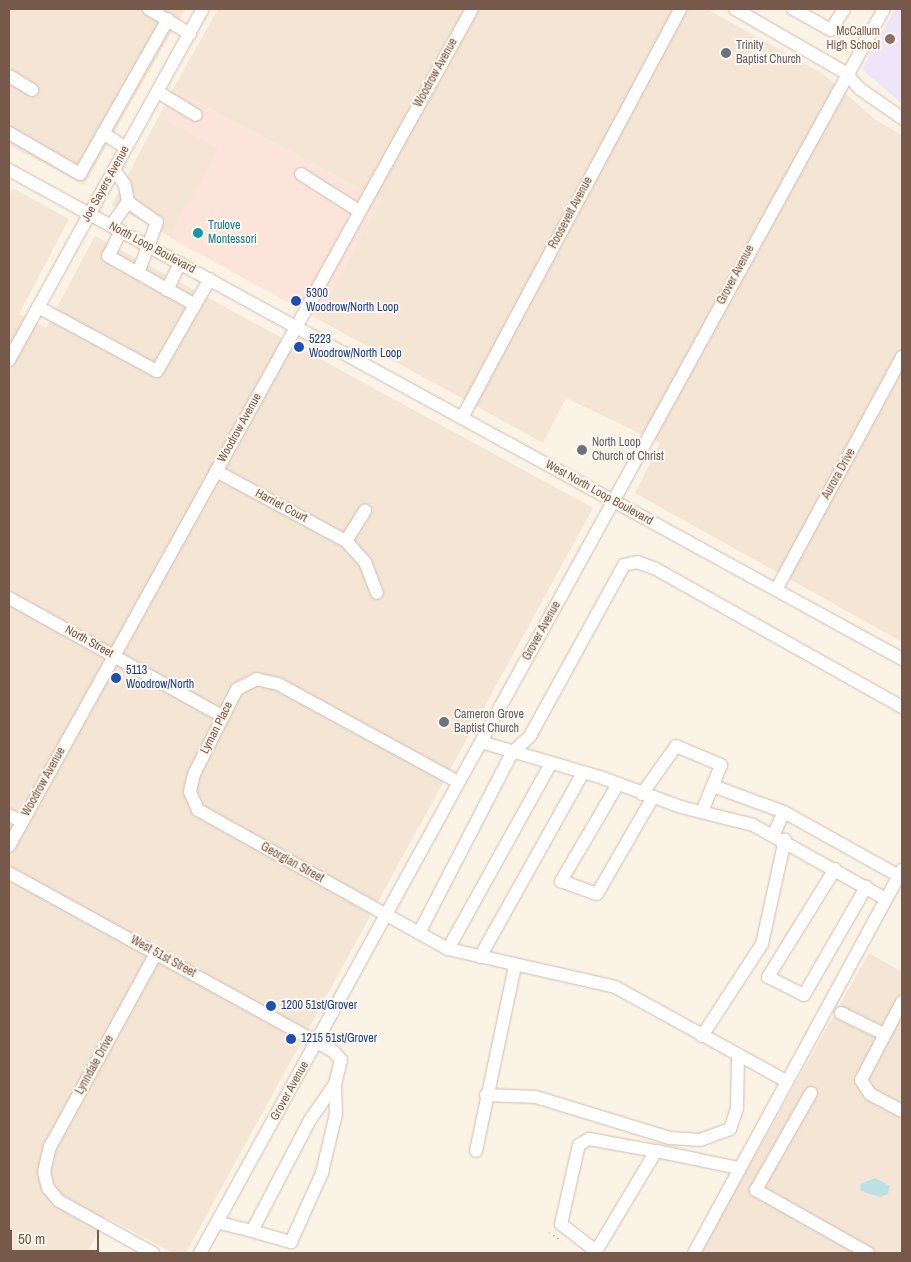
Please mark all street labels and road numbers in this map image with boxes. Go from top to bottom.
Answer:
street label: Woodrow Avenue [411,36,461,110]
street label: Joe Sayers Avenue [79,143,133,225]
street label: Roosevelt Avenue [546,174,596,252]
street label: North Loop Boulevard [106,219,198,277]
street label: Grover Avenue [714,242,758,308]
street label: Woodrow Avenue [215,391,265,465]
street label: Aurora Drive [819,446,859,502]
street label: West North Loop Boulevard [543,457,655,529]
street label: Harriet Court [253,486,309,526]
street label: Grover Avenue [520,599,564,663]
street label: North Street [62,623,116,661]
street label: Lyman Place [198,700,236,756]
street label: Woodrow Avenue [19,745,69,819]
street label: Georgian Street [258,840,326,886]
street label: West 51st Street [128,933,198,981]
street label: Lynndale Drive [73,1033,117,1097]
street label: Grover Avenue [268,1059,312,1123]

